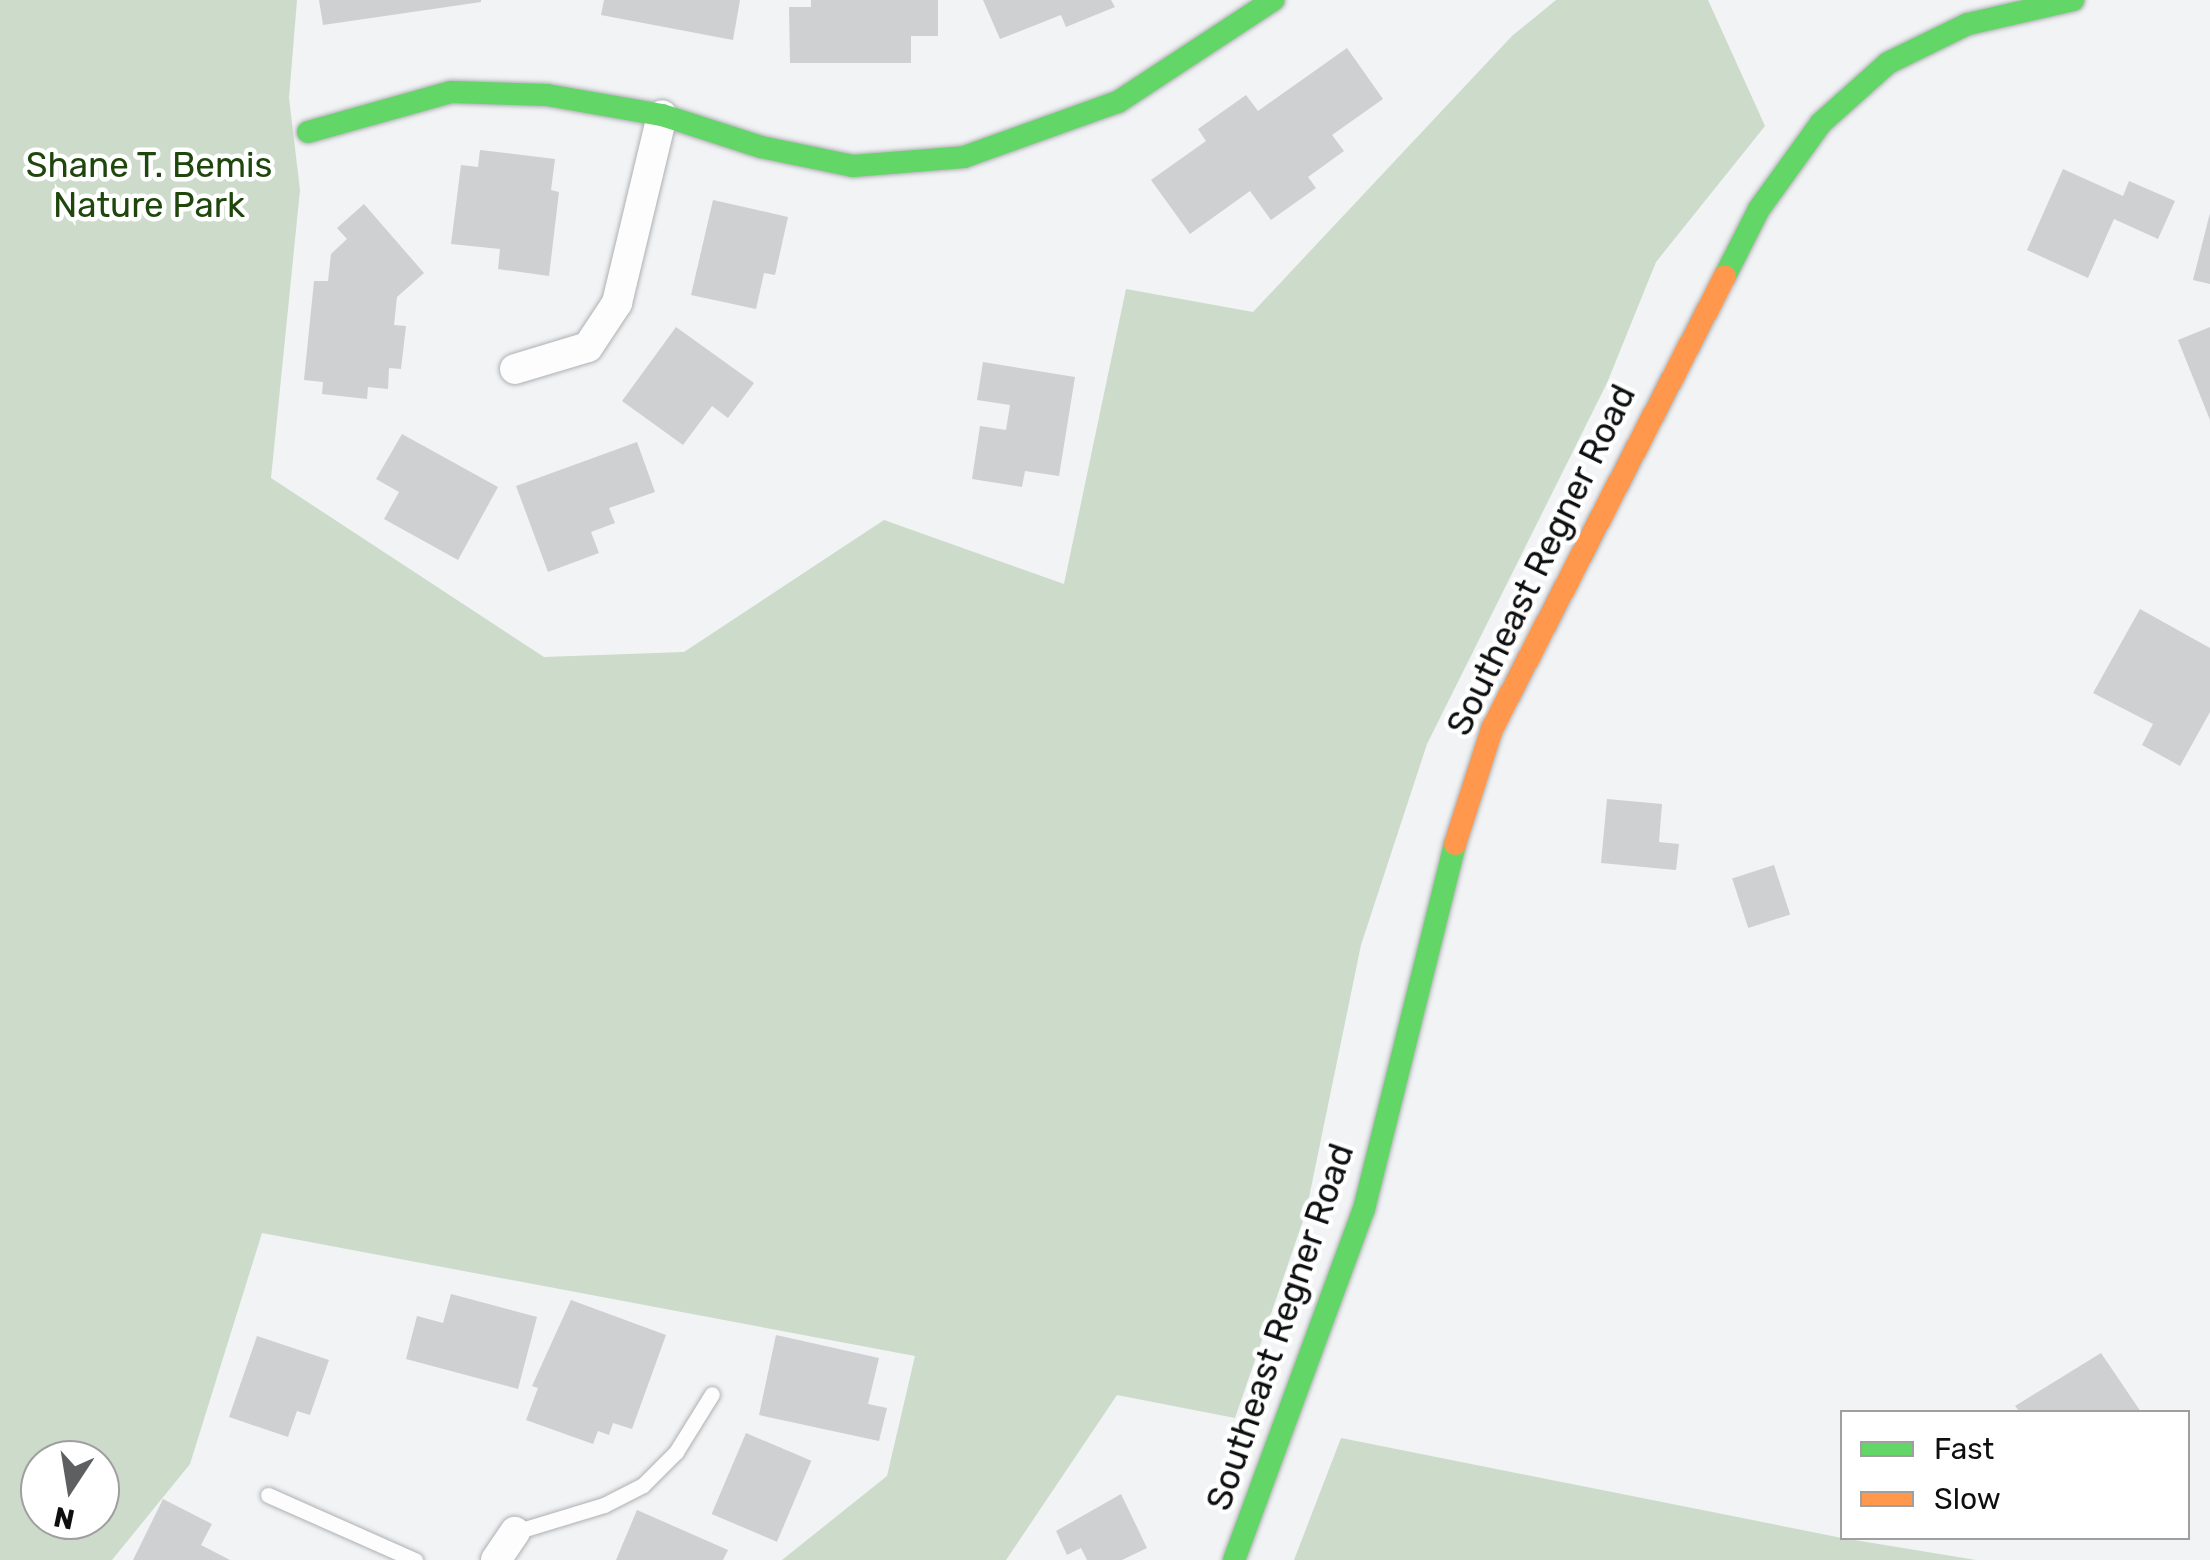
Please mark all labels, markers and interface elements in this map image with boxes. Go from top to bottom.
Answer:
park label: Shane T. Bemis Nature Park [25,144,273,226]
street label: Southeast Regner Road [1438,377,1644,743]
street label: Southeast Regner Road [1197,1138,1363,1516]
legend [1840,1410,2190,1540]
text: Fast [1934,1431,1994,1467]
north arrow [20,1440,120,1540]
text: Slow [1934,1481,2001,1517]
text: N [51,1500,77,1536]

